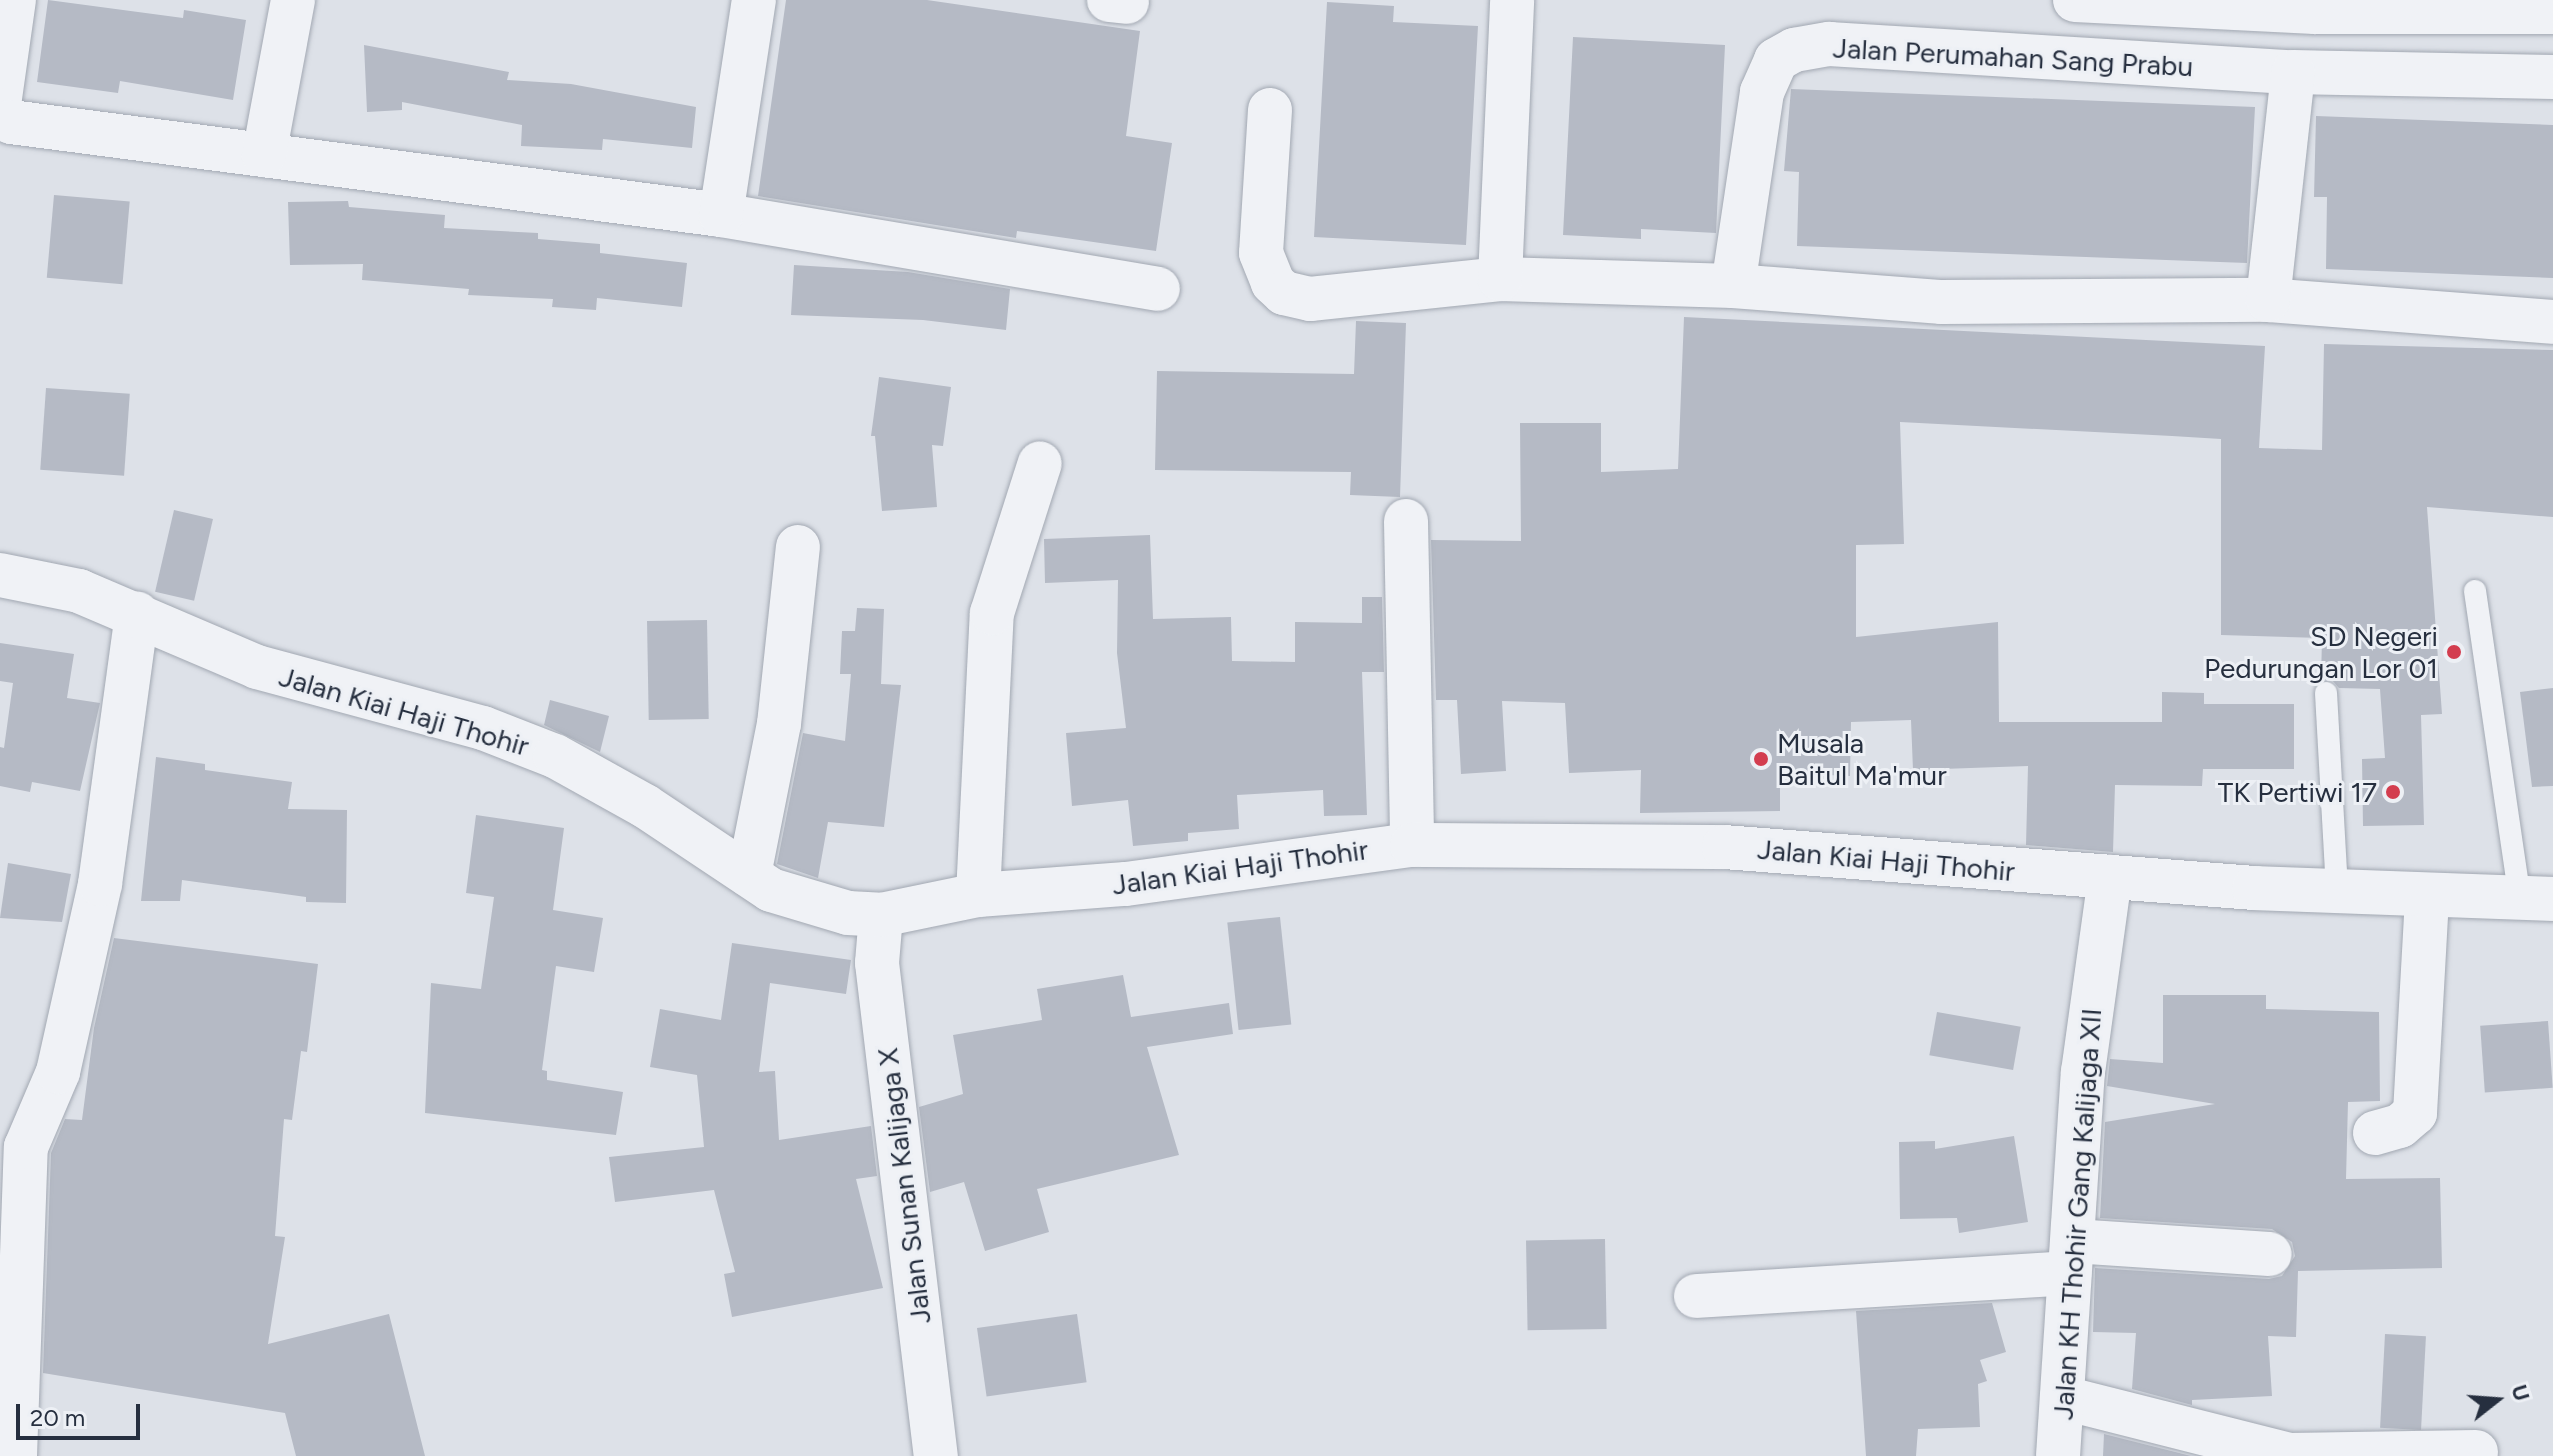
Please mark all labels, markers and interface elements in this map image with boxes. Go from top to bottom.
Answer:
street label: Jalan Perumahan Sang Prabu [1832,31,2194,83]
place label: SD Negeri Pedurungan Lor 01 [2204,619,2438,685]
marker: SD Negeri Pedurungan Lor 01 [2445,643,2463,661]
street label: Jalan Kiai Haji Thohir [275,659,533,763]
place label: Musala Baitul Ma'mur [1777,726,1947,792]
marker: Musala Baitul Ma'mur [1752,750,1770,768]
place label: TK Pertiwi 17 [2218,775,2377,809]
marker: TK Pertiwi 17 [2384,783,2402,801]
street label: Jalan Kiai Haji Thohir [1110,832,1370,902]
street label: Jalan Kiai Haji Thohir [1756,832,2016,888]
street label: Jalan KH Thohir Gang Kalijaga XII [2046,1007,2108,1421]
street label: Jalan Sunan Kalijaga X [870,1046,938,1326]
north arrow [2457,1360,2537,1440]
text: U [2505,1381,2536,1404]
scale bar [20,1388,144,1438]
text: 20 m [30,1403,85,1432]

